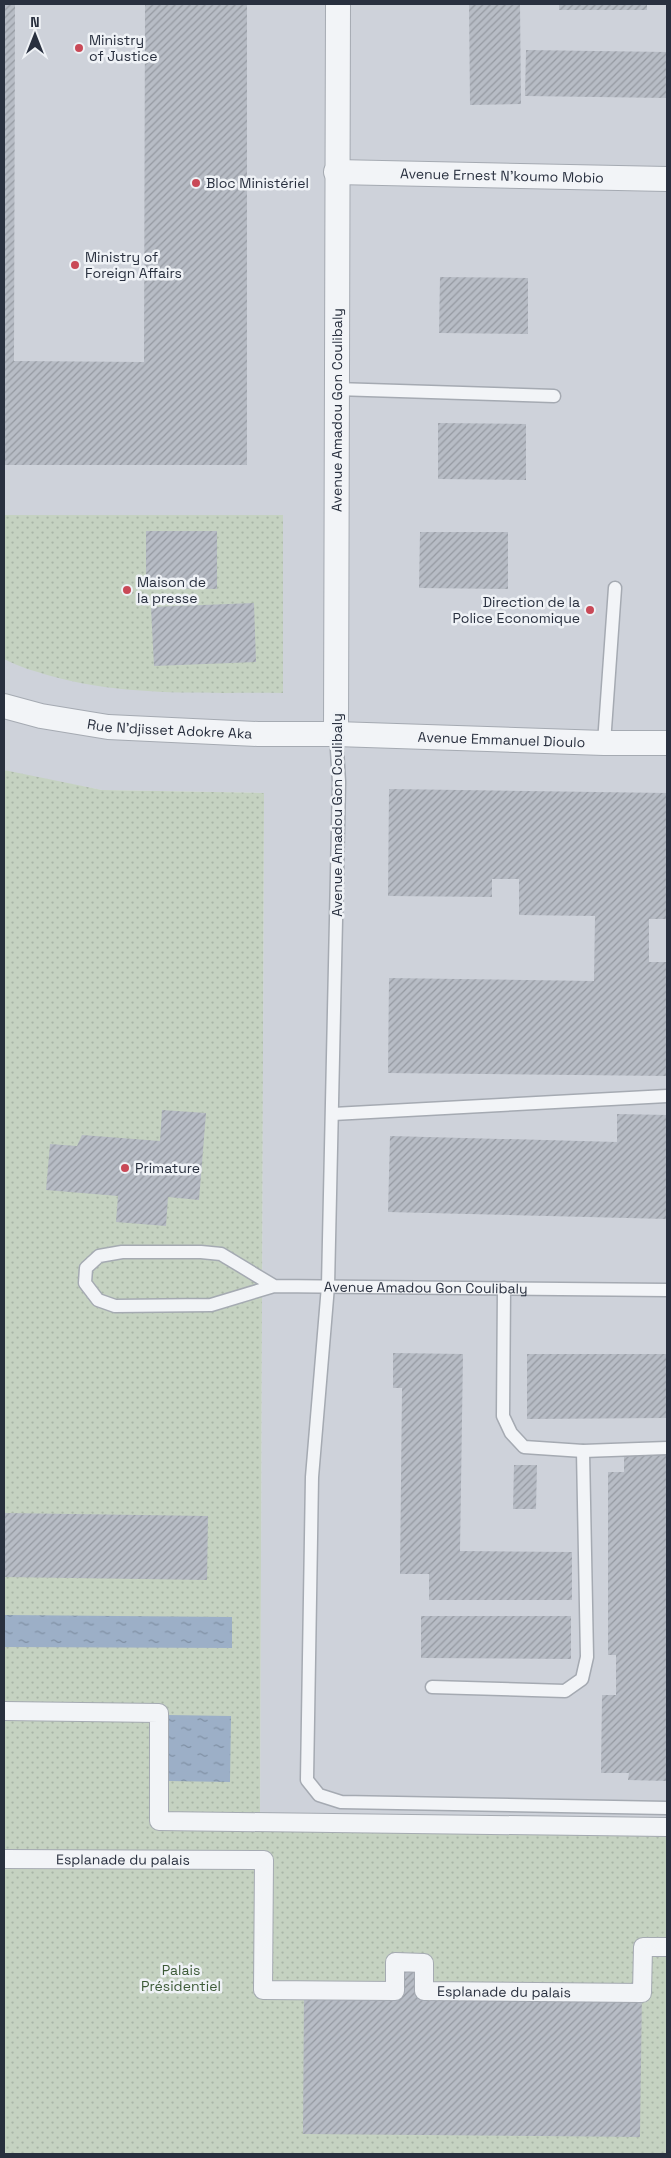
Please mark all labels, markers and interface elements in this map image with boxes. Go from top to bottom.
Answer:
north arrow [10,10,60,60]
text: N [30,13,40,31]
place label: Ministry of Justice [89,31,157,65]
marker: Ministry of Justice [73,42,85,54]
street label: Avenue Ernest N'koumo Mobio [400,164,604,187]
place label: Bloc Ministériel [206,174,309,192]
marker: Bloc Ministériel [190,177,202,189]
place label: Ministry of Foreign Affairs [85,248,182,282]
marker: Ministry of Foreign Affairs [69,259,81,271]
street label: Avenue Amadou Gon Coulibaly [328,308,346,512]
place label: Maison de la presse [137,573,206,607]
marker: Maison de la presse [121,584,133,596]
place label: Direction de la Police Economique [453,593,580,627]
marker: Direction de la Police Economique [584,604,596,616]
street label: Avenue Amadou Gon Coulibaly [328,713,346,917]
street label: Rue N'djisset Adokre Aka [86,715,253,743]
street label: Avenue Emmanuel Dioulo [417,728,586,751]
place label: Primature [135,1159,200,1177]
marker: Primature [119,1162,131,1174]
street label: Avenue Amadou Gon Coulibaly [324,1278,528,1298]
street label: Esplanade du palais [56,1850,190,1869]
park label: Palais Présidentiel [141,1961,221,1995]
street label: Esplanade du palais [437,1982,571,2001]

